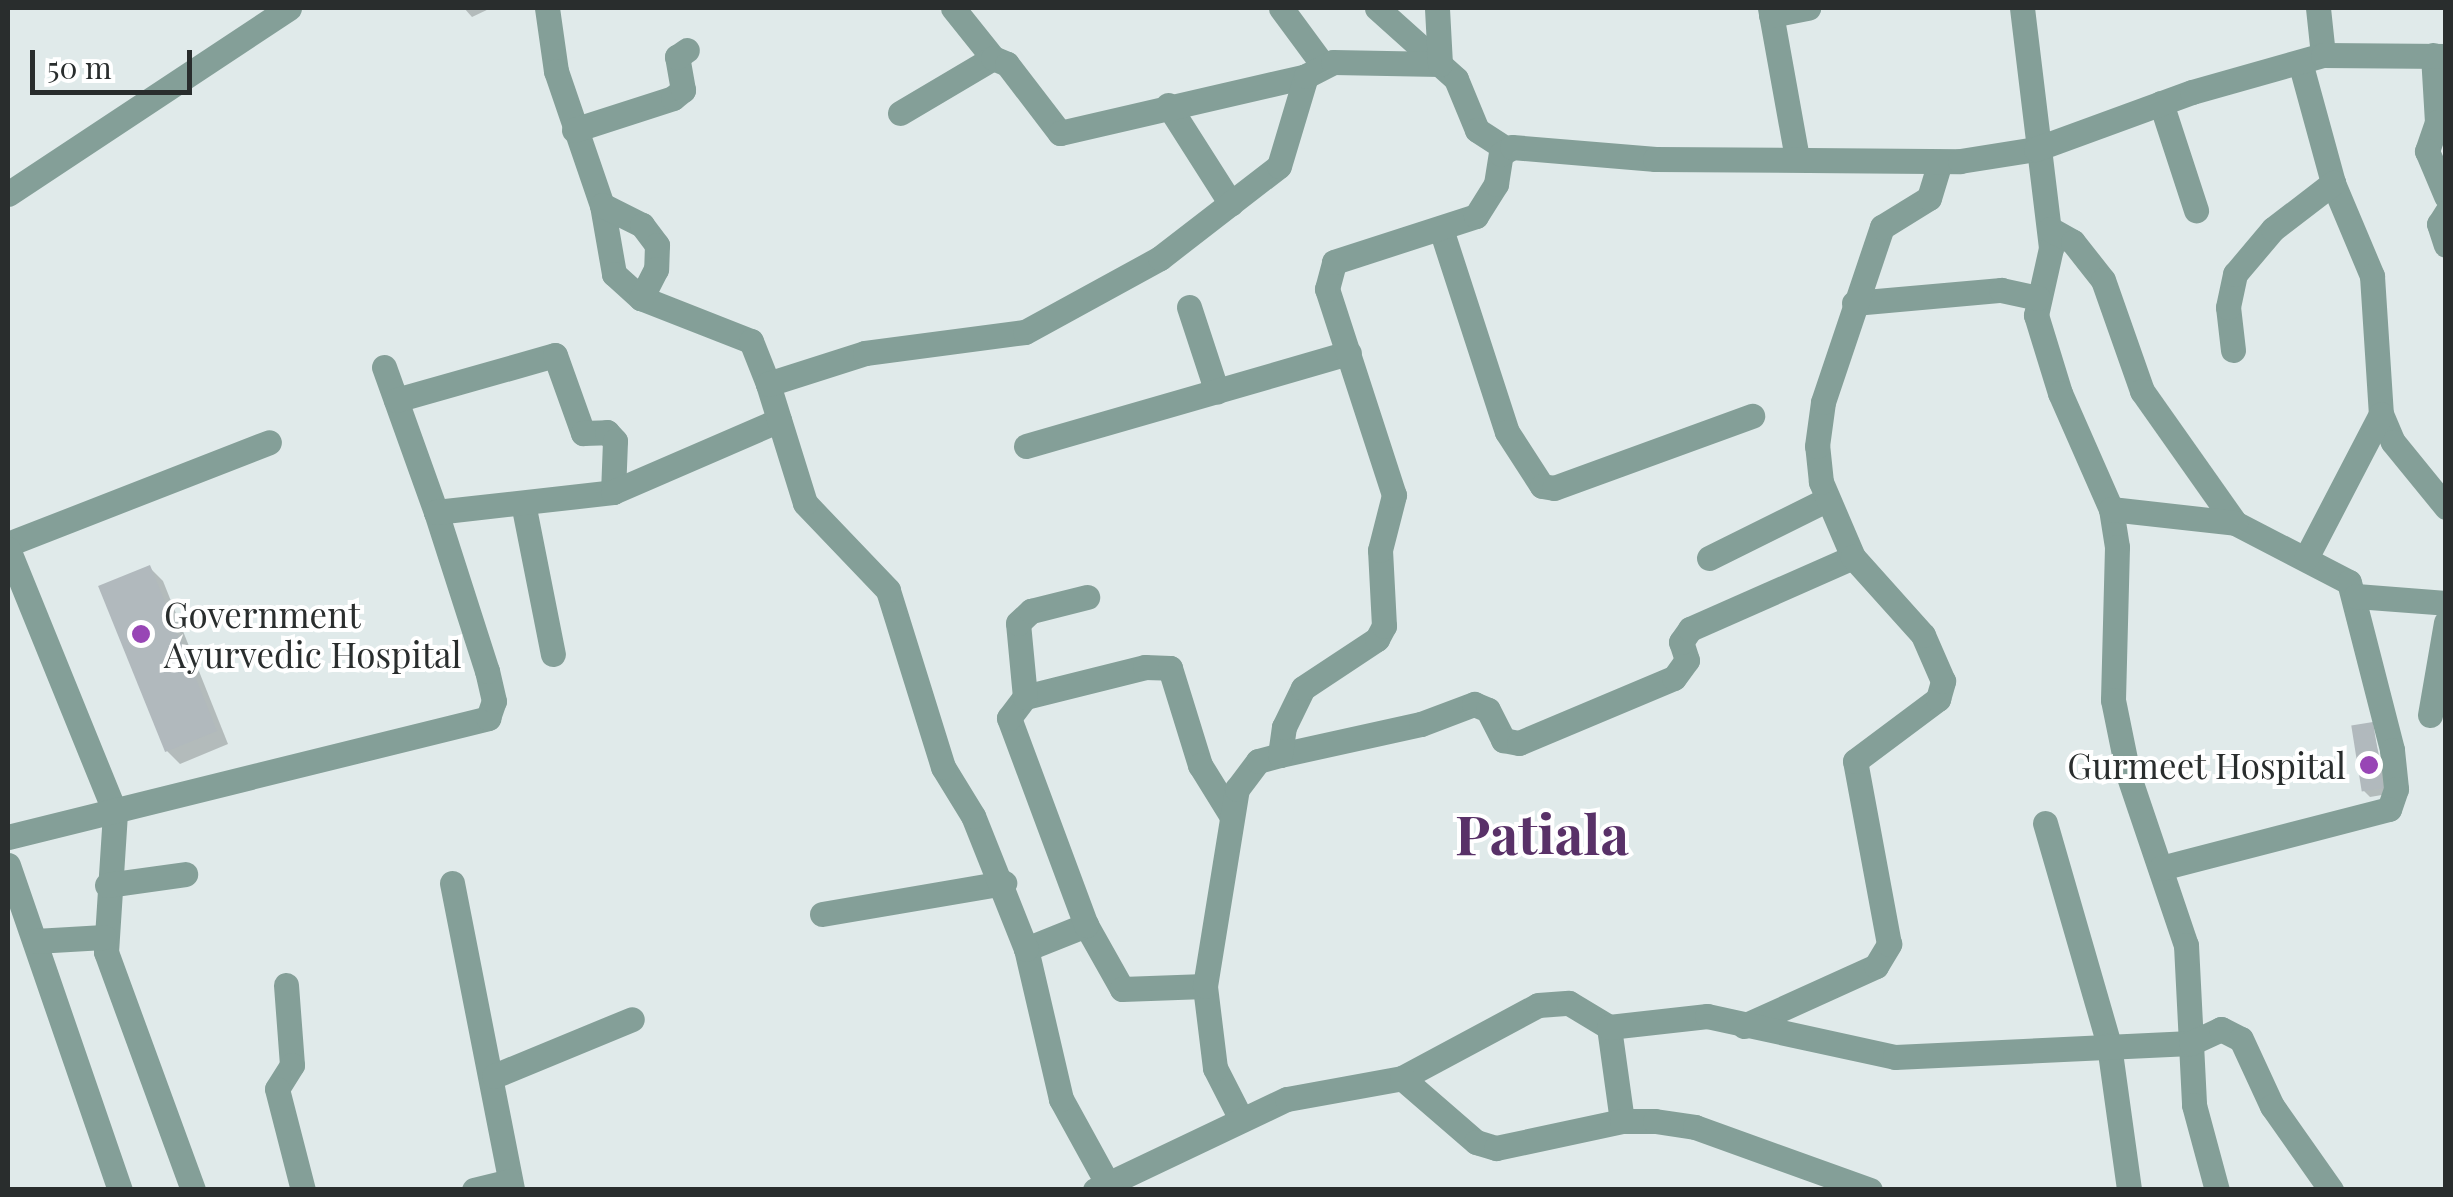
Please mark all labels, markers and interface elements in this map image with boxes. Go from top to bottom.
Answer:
scale bar [35,30,198,92]
text: 50 m [47,47,112,87]
place label: Government Ayurvedic Hospital [164,593,462,675]
marker: Government Ayurvedic Hospital [128,621,154,647]
place label: Gurmeet Hospital [2067,744,2346,786]
marker: Gurmeet Hospital [2356,752,2382,778]
district label: Patiala [1455,800,1629,866]

